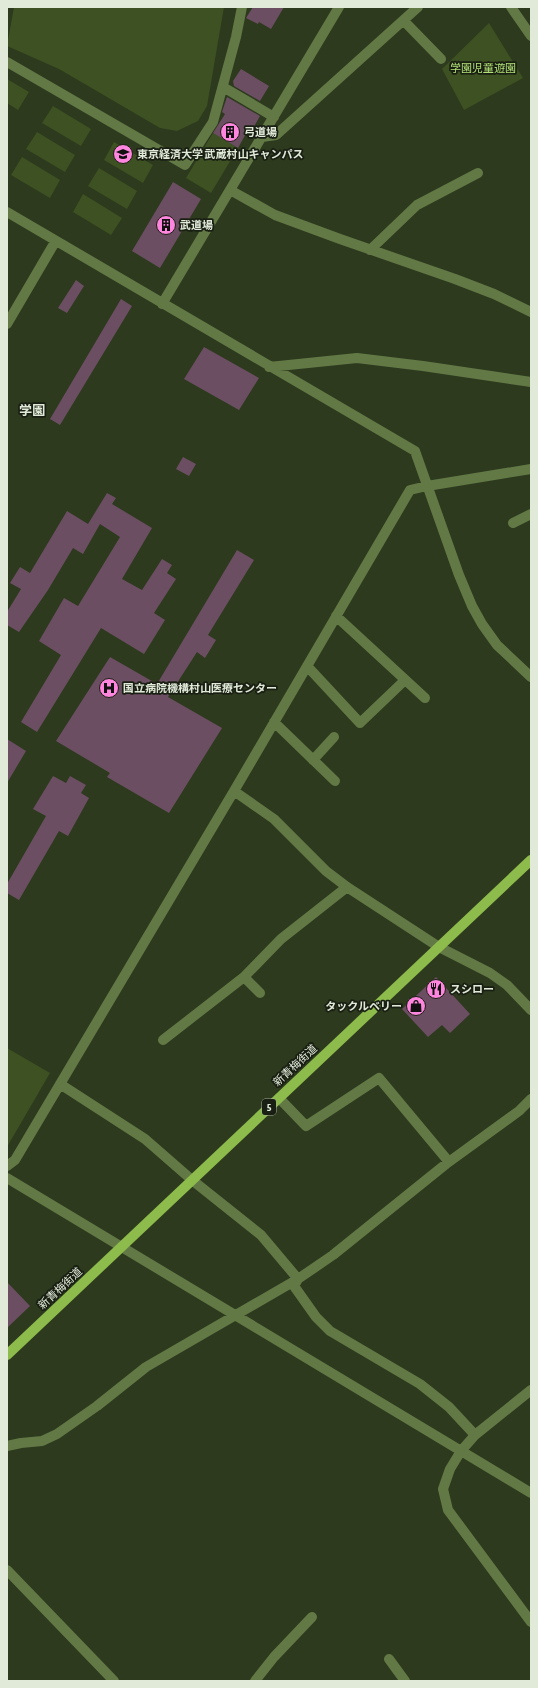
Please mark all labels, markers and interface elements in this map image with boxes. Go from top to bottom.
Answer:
park label: 学園児童遊園 [450,62,516,74]
building icon: 弓道場 [219,121,241,143]
place label: 弓道場 [244,126,277,138]
school or university icon: 東京経済大学 武蔵村山キャンパス [112,143,134,165]
place label: 東京経済大学 武蔵村山キャンパス [137,148,304,160]
building icon: 武道場 [155,214,177,236]
place label: 武道場 [180,219,213,231]
district label: 学園 [19,403,45,418]
hospital icon: 国立病院機構村山医療センター [98,677,120,699]
place label: 国立病院機構村山医療センター [123,682,277,694]
restaurant icon: スシロー [425,978,447,1000]
place label: スシロー [450,983,494,995]
shop icon: タックルベリー [405,995,427,1017]
place label: タックルベリー [325,1000,402,1012]
street label: 新青梅街道 [271,1042,319,1088]
road number: 5 [262,1099,276,1115]
street label: 新青梅街道 [36,1265,84,1311]

